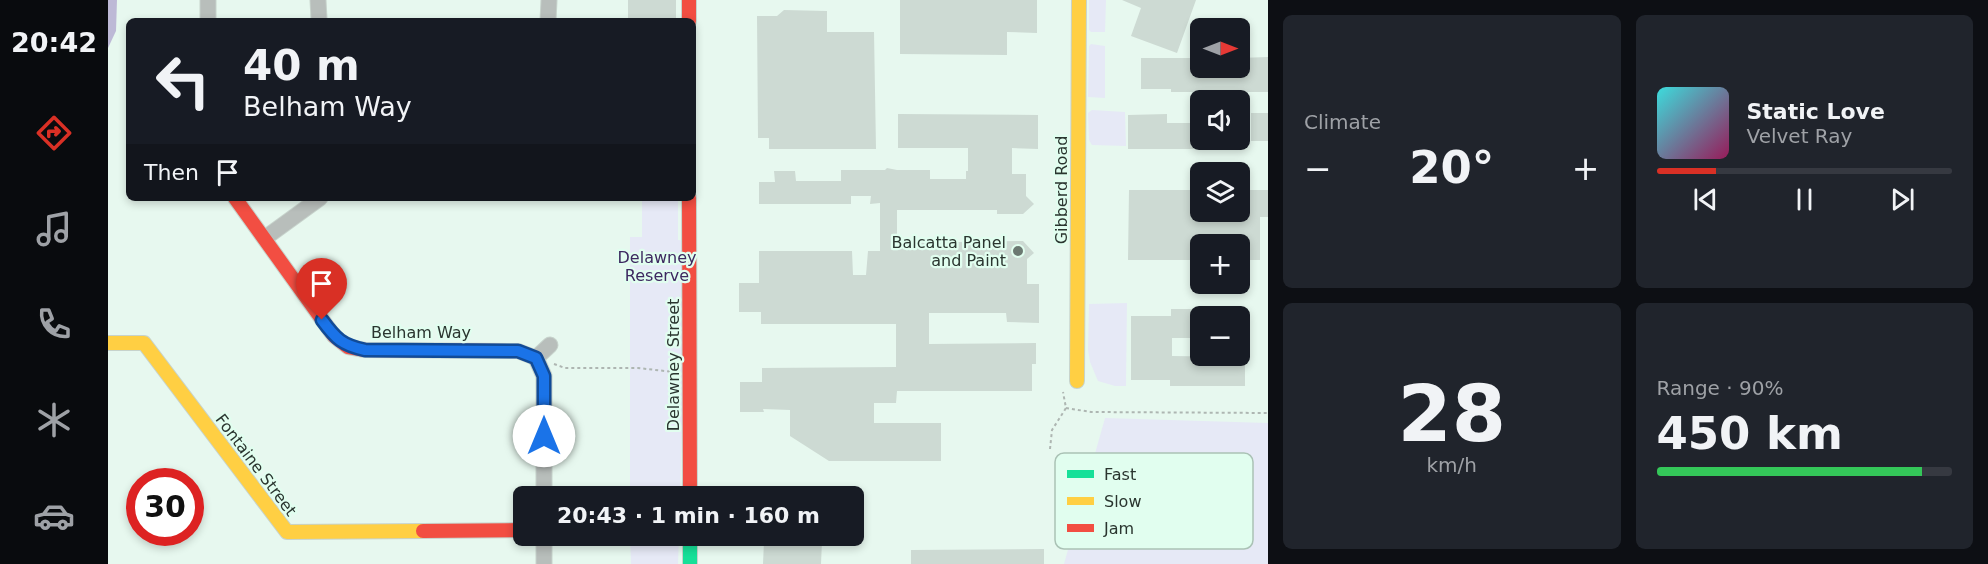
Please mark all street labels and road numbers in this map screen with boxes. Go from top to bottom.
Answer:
street label: Gibberd Road [1052,136,1071,244]
street label: Delawney Street [664,299,683,431]
street label: Belham Way [371,323,471,342]
street label: Fontaine Street [211,410,301,520]

